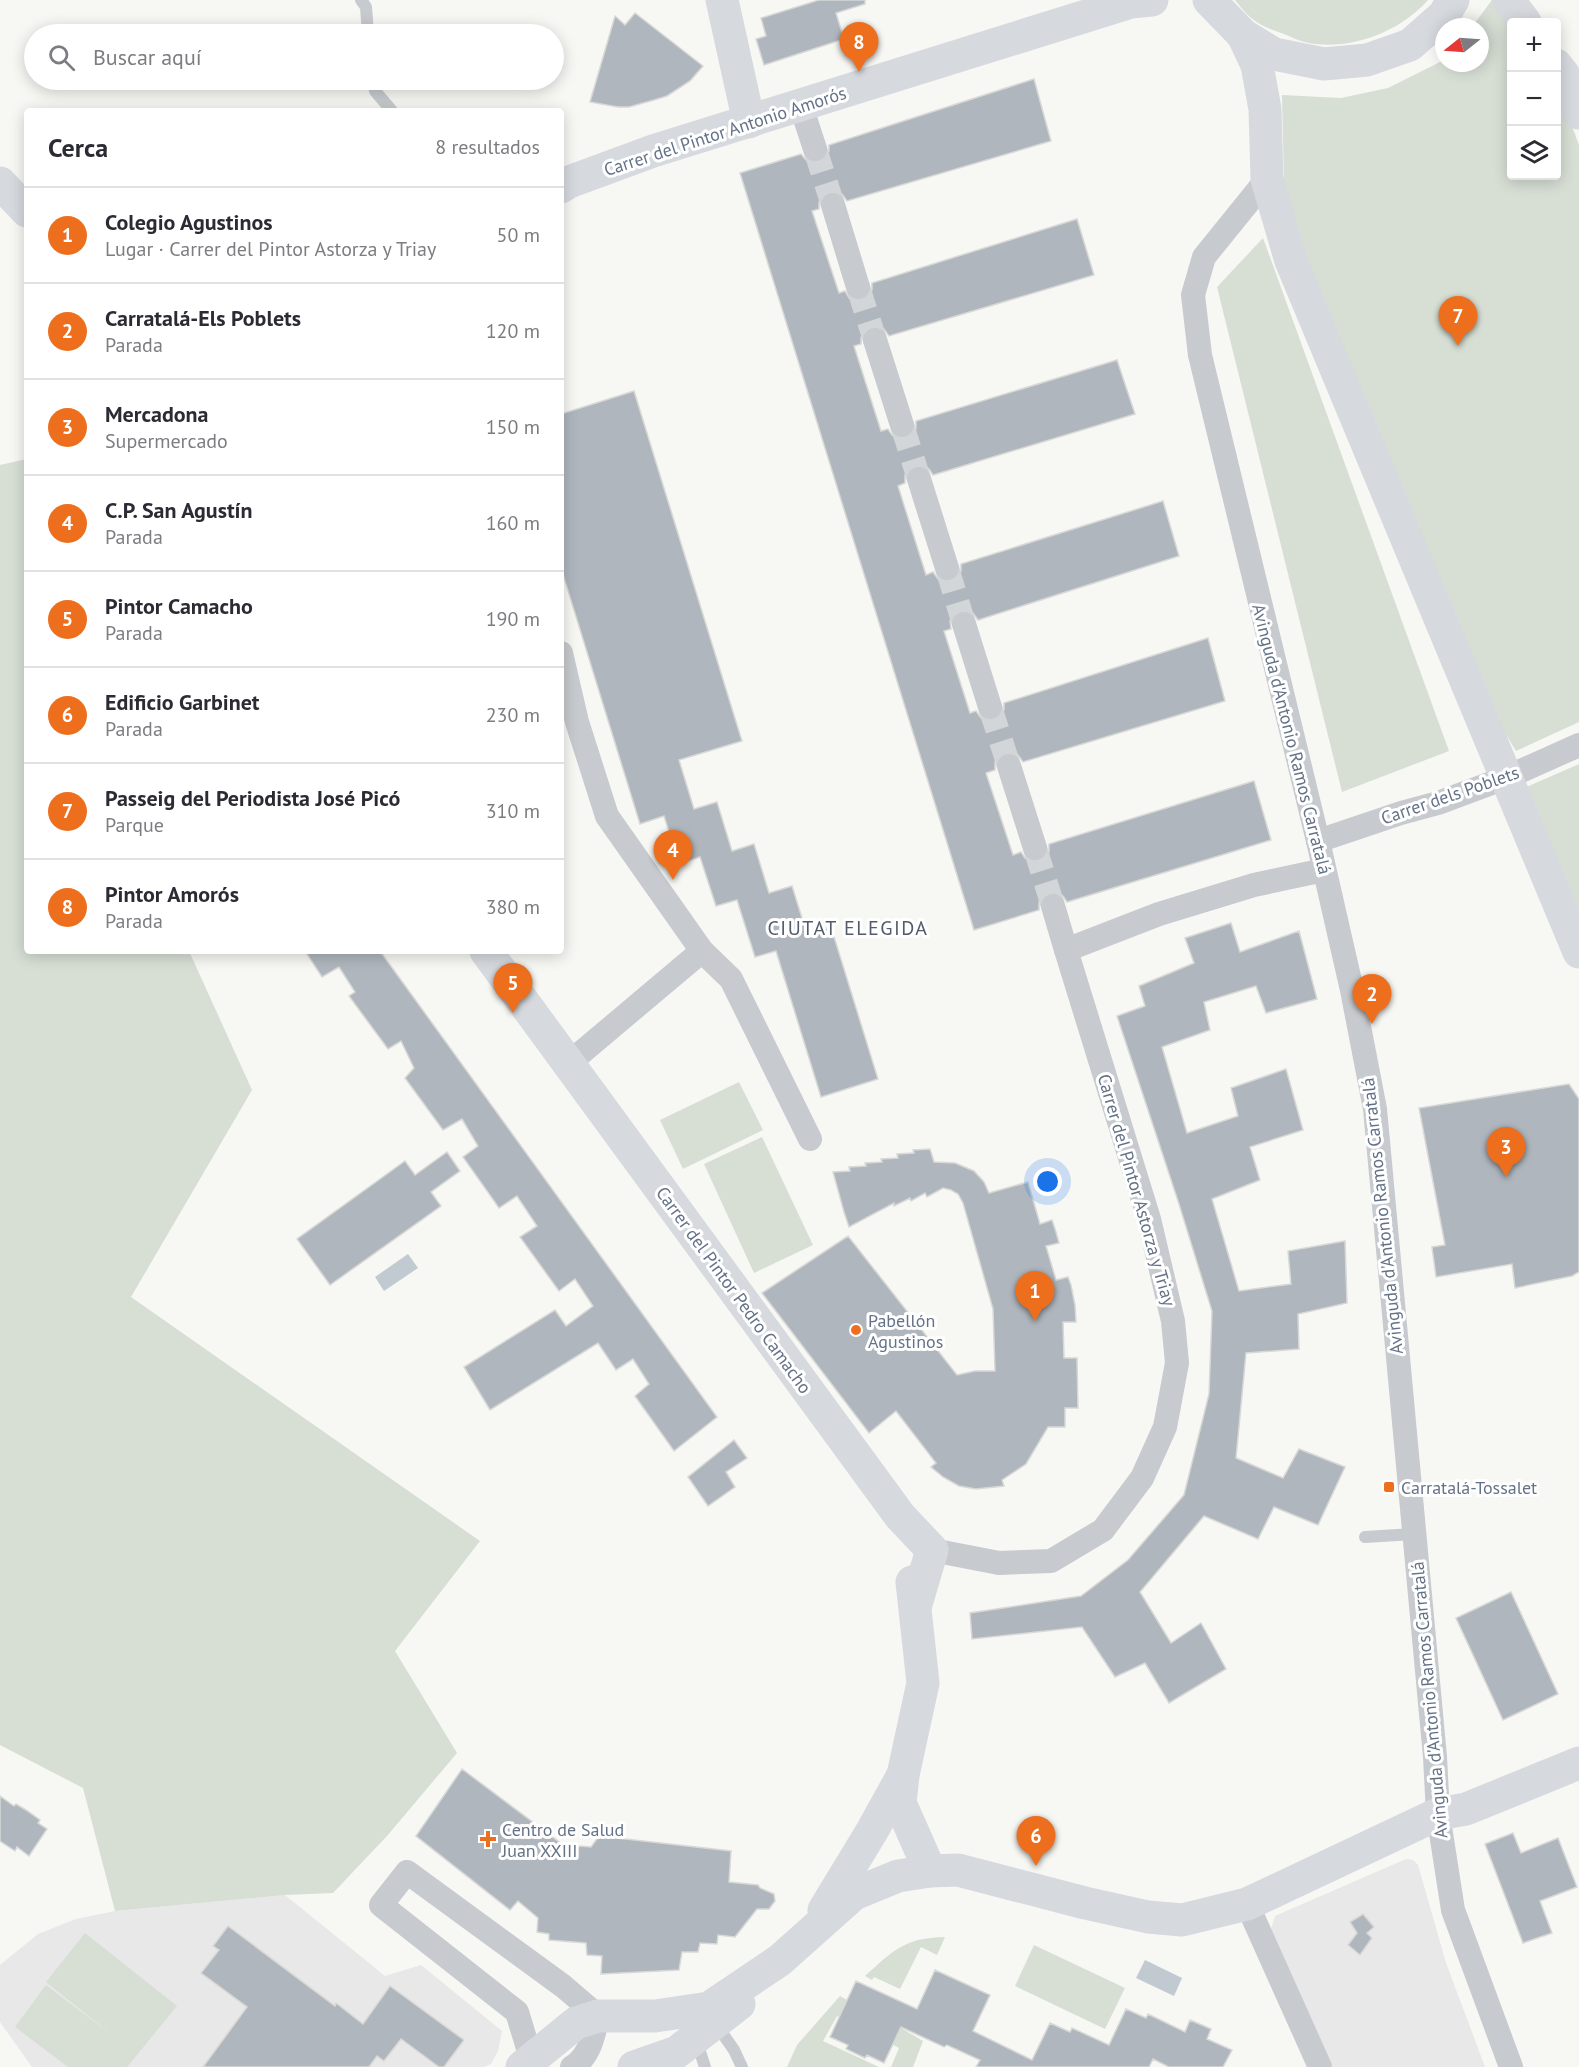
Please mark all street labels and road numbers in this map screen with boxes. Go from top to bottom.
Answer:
street label: Carrer del Pintor Antonio Amorós [601,81,849,181]
street label: Avinguda d'Antonio Ramos Carratalá [1247,601,1337,877]
street label: Carrer dels Poblets [1378,761,1522,829]
street label: Carrer del Pintor Astorza y Triay [1093,1071,1181,1309]
street label: Avinguda d'Antonio Ramos Carratalá [1356,1077,1408,1355]
street label: Carrer del Pintor Pedro Camacho [651,1182,817,1398]
street label: Avinguda d'Antonio Ramos Carratalá [1405,1561,1453,1839]

